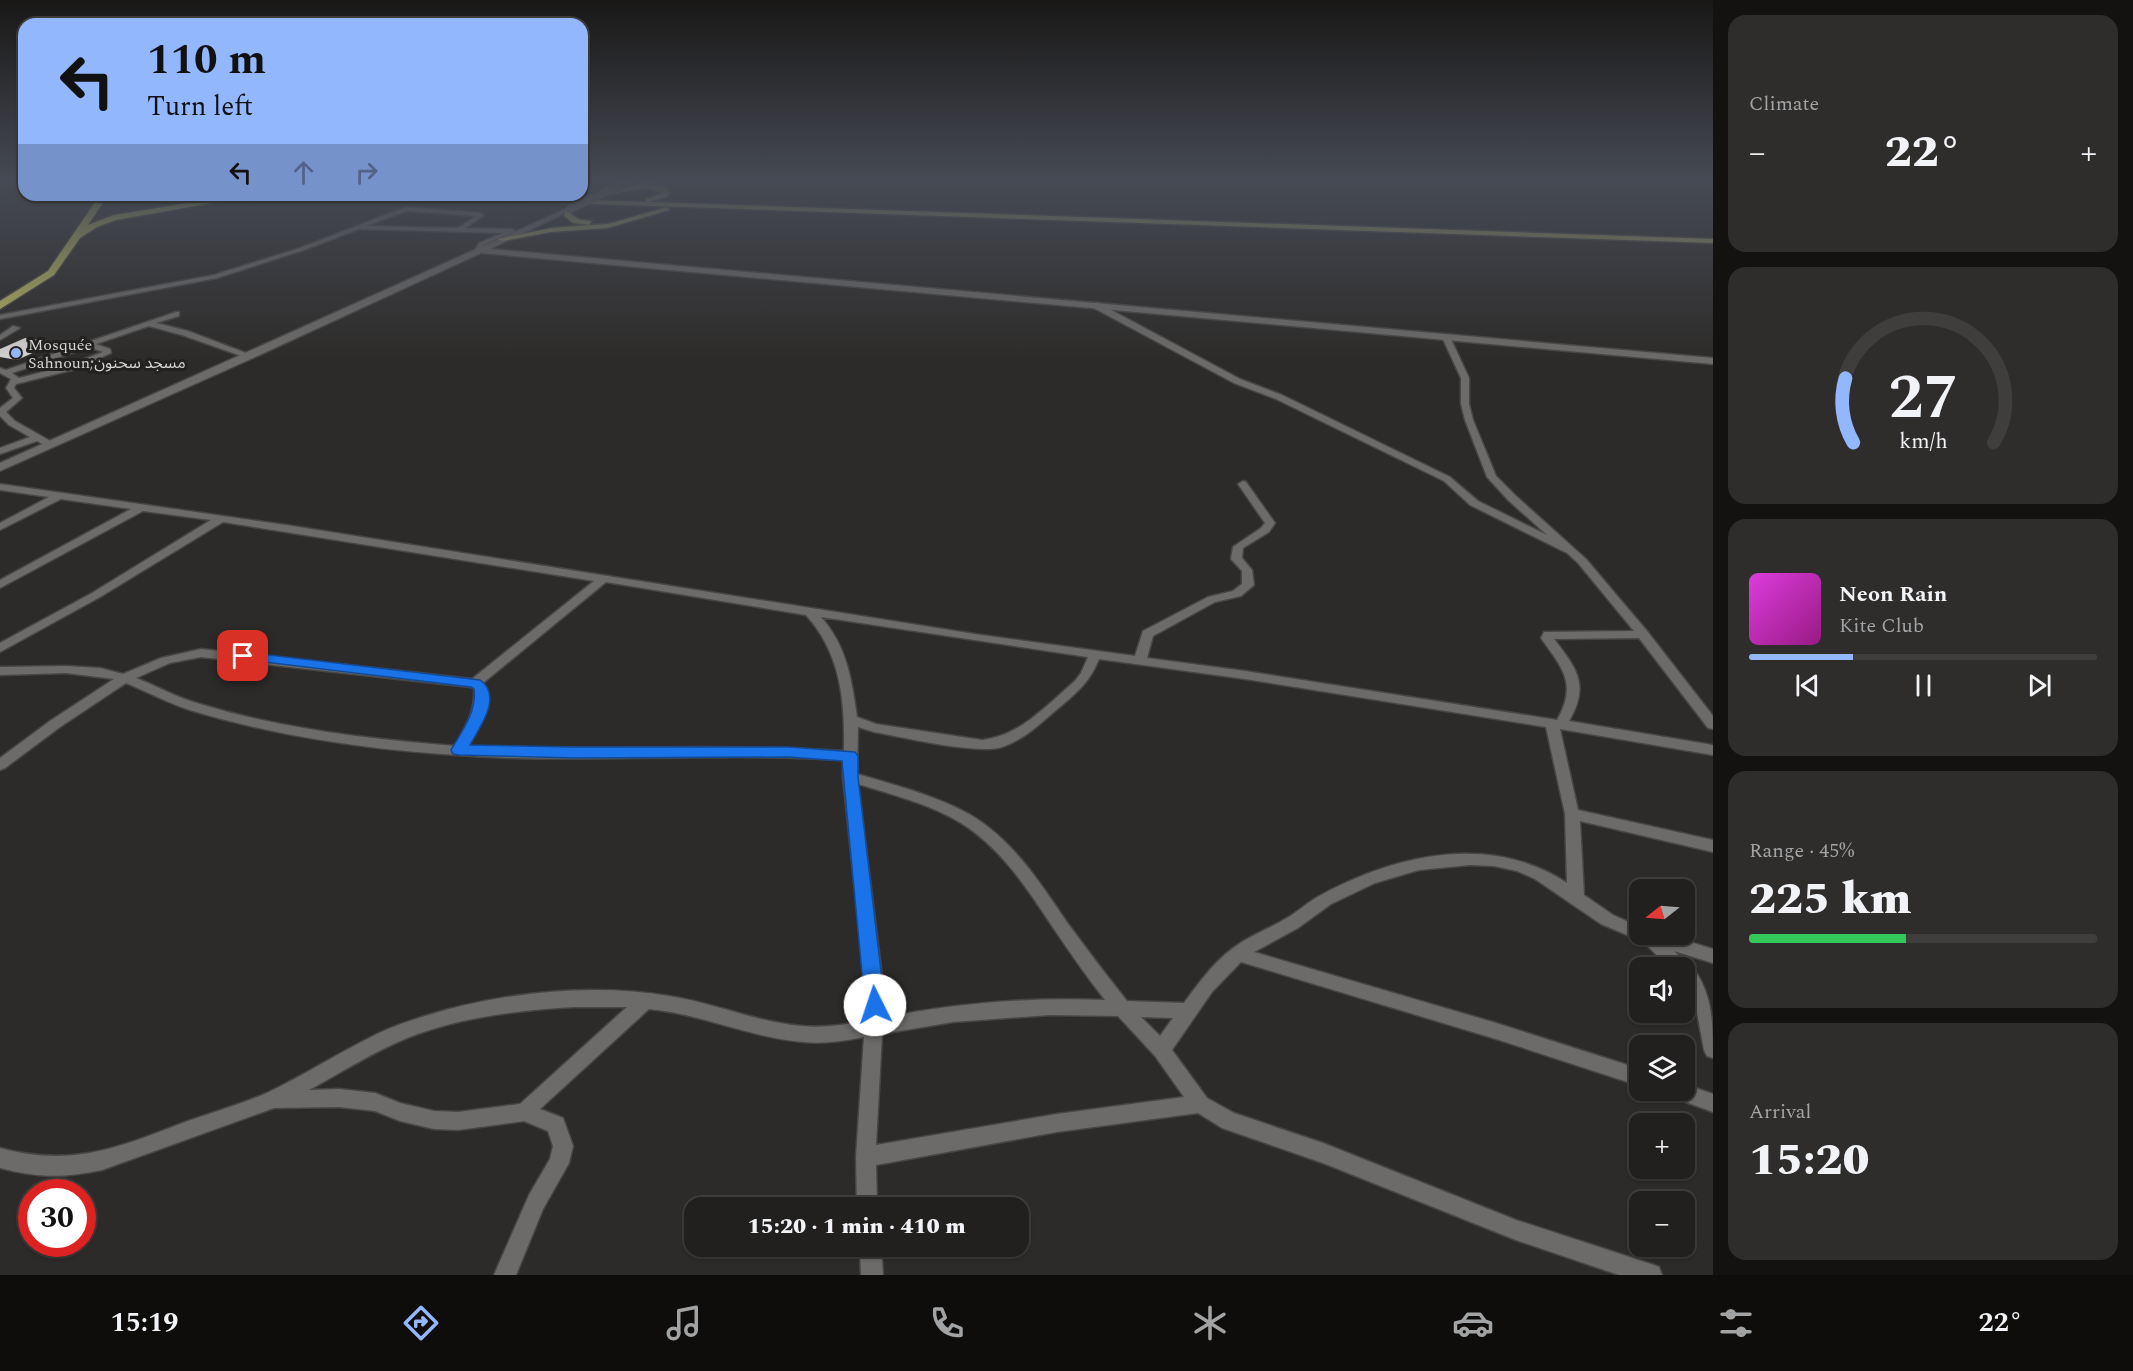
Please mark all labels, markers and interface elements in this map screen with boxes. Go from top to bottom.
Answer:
text: 110 m [147,29,266,92]
icon: left [48,42,126,120]
text: Turn left [147,86,253,128]
text: Climate [1749,89,1819,119]
text: 22° [1885,118,1961,187]
text: − [1749,128,1766,178]
text: + [2080,128,2097,178]
icon: left [224,156,257,189]
icon: ahead [287,156,320,189]
icon: right [350,156,383,189]
place label: Mosquée Sahnoun;مسجد سحنون [28,333,186,375]
marker: Mosquée Sahnoun;مسجد سحنون [9,346,23,360]
text: 27 [1888,351,1958,446]
text: km/h [1899,425,1947,458]
text: Neon Rain [1839,578,1947,611]
text: Kite Club [1839,611,1924,641]
pin [217,630,268,681]
icon: arrive [226,639,259,672]
icon: previous [1791,669,1824,702]
icon: pause [1907,669,1940,702]
icon: next [2023,669,2056,702]
text: Range · 45% [1749,836,1854,866]
text: 225 km [1749,865,1911,934]
north arrow [1629,879,1695,945]
map controls [1629,879,1695,1257]
button: sound [1629,957,1695,1023]
position arrow [843,973,907,1037]
button: layers [1629,1035,1695,1101]
text: Arrival [1749,1097,1811,1127]
button: + [1629,1113,1695,1179]
text: 15:20 [1749,1126,1870,1195]
speed limit sign: 30 [18,1179,96,1257]
button: − [1629,1191,1695,1257]
text: 15:20 · 1 min · 410 m [747,1210,966,1243]
text: 15:19 [111,1302,178,1344]
icon: directions [400,1302,442,1344]
icon: music [663,1302,705,1344]
icon: phone [926,1302,968,1344]
icon: climate [1189,1302,1231,1344]
icon: car [1452,1302,1494,1344]
icon: filters [1715,1302,1757,1344]
text: 22° [1979,1302,2022,1344]

